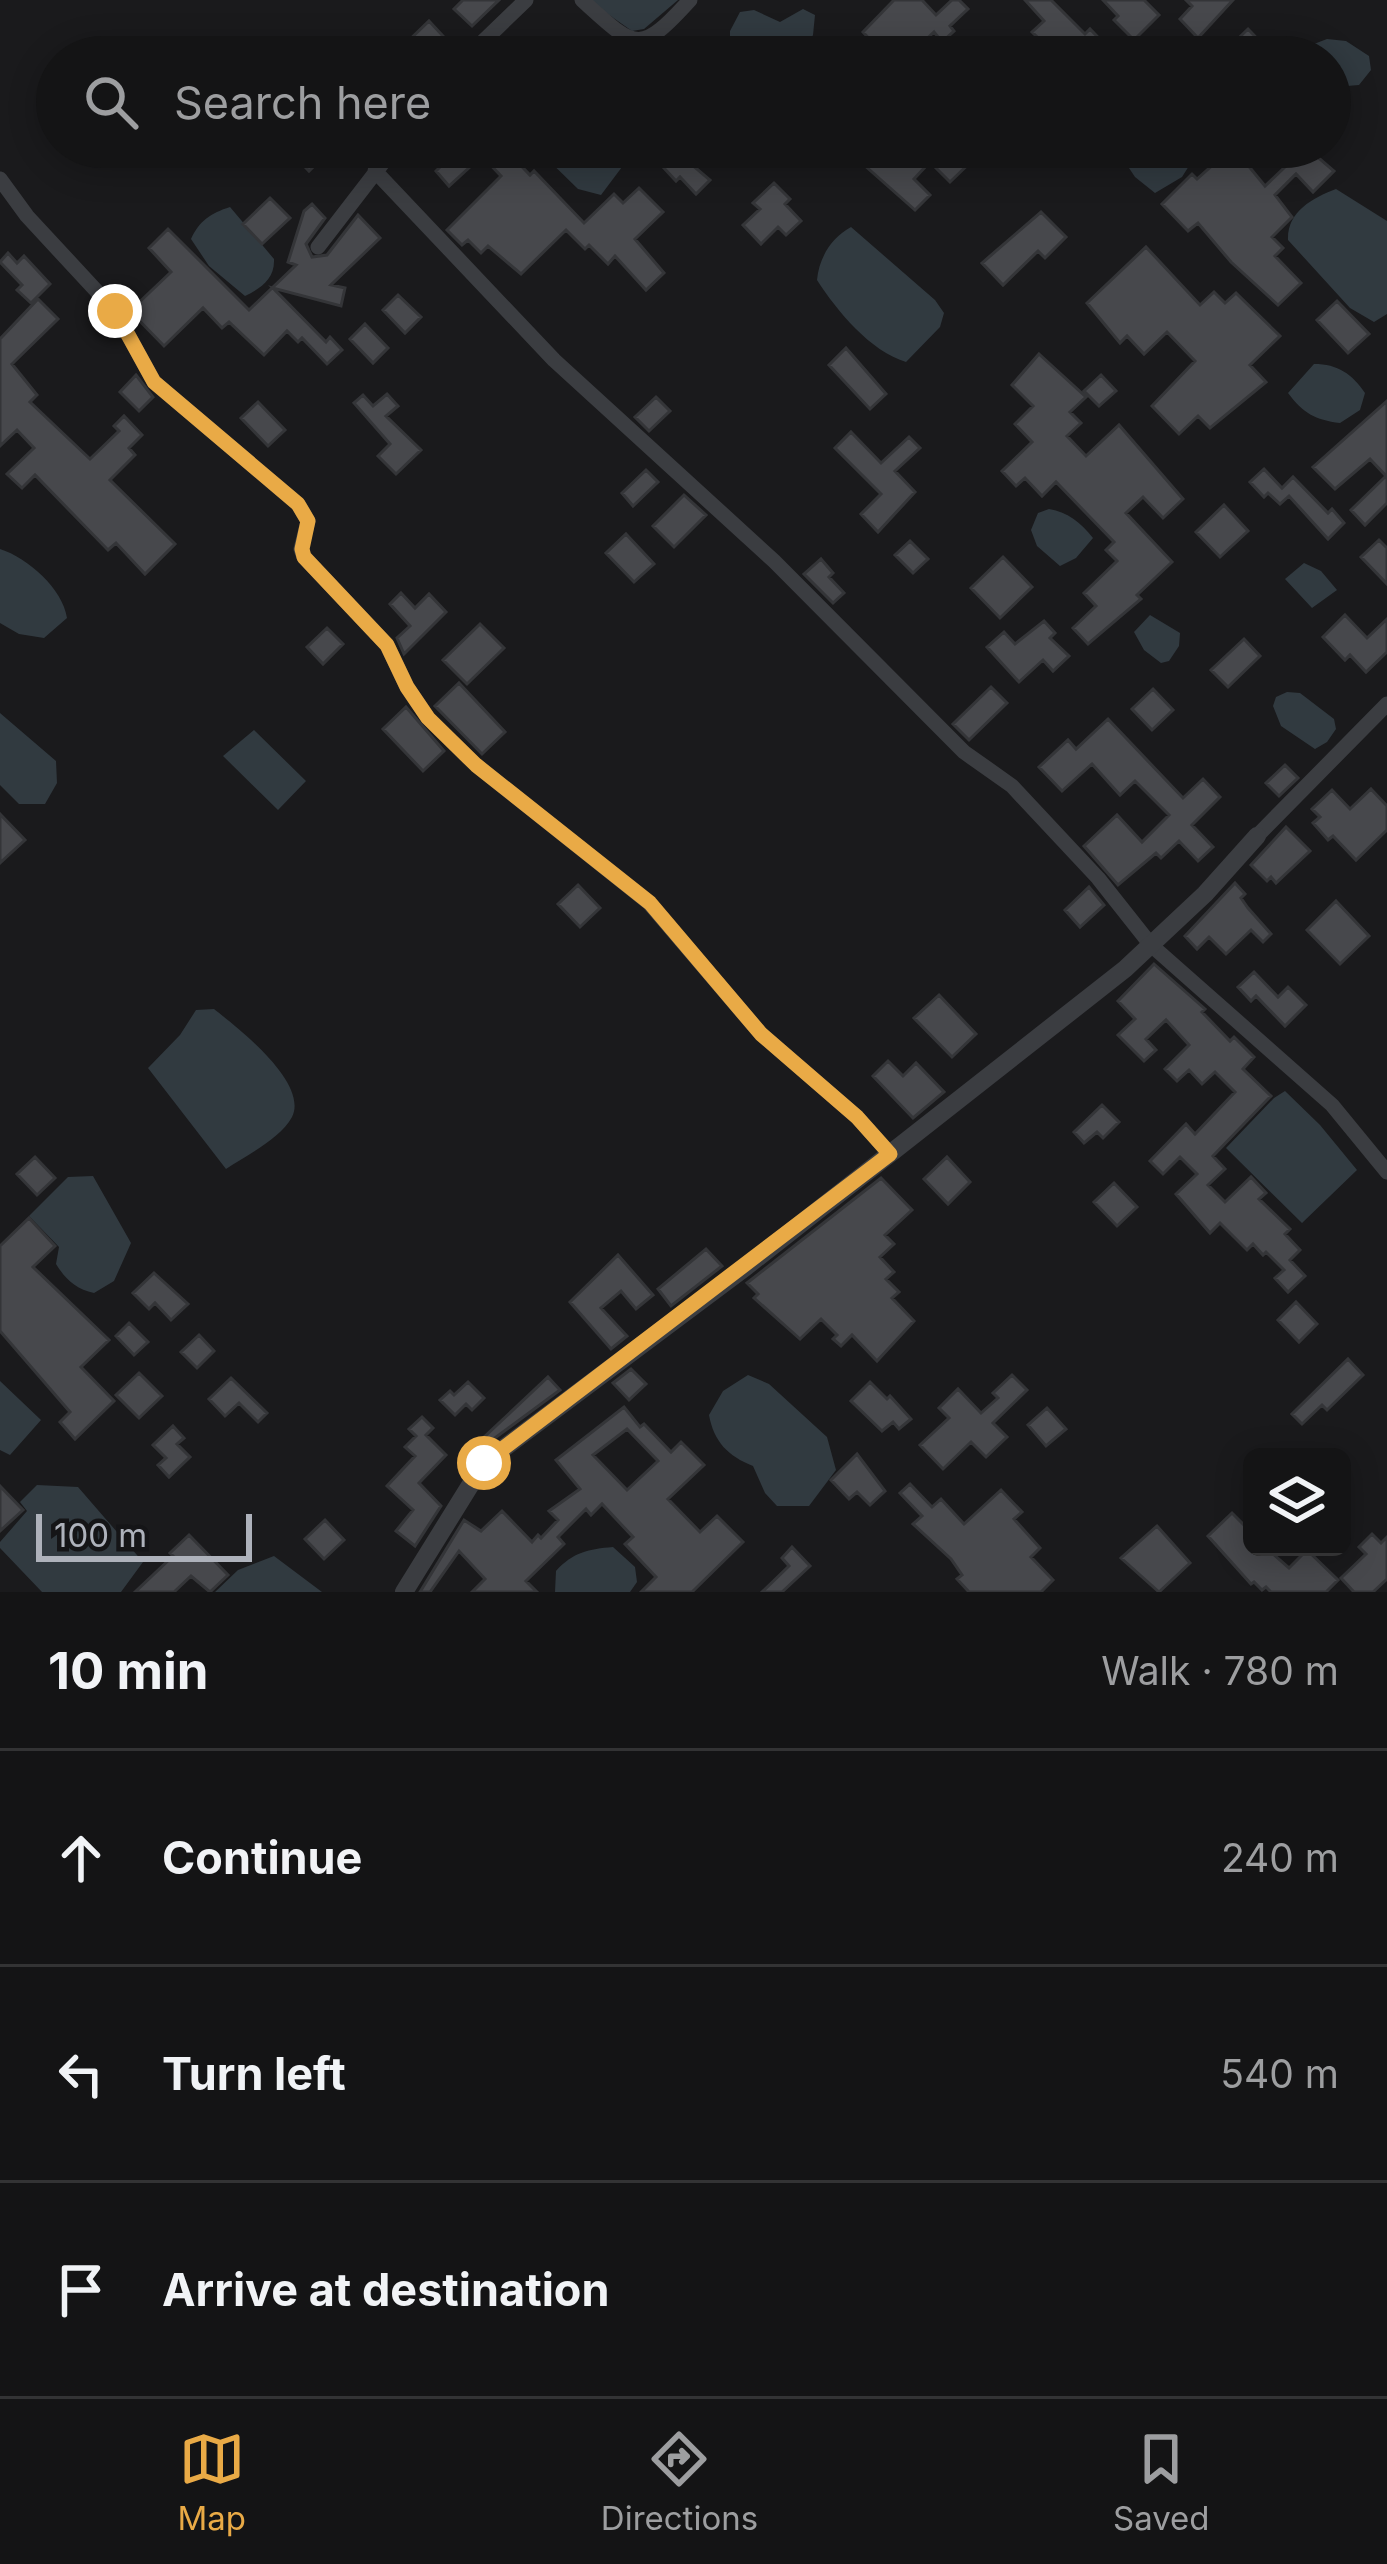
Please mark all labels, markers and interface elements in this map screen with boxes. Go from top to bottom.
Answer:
search box [36,36,1351,168]
icon: search [78,69,144,135]
text: Search here [174,75,431,130]
route end [88,284,142,338]
route start [457,1436,511,1490]
map controls [1243,1448,1351,1556]
button: layers [1243,1448,1351,1556]
scale bar [36,1508,252,1561]
text: 100 m [54,1515,147,1555]
text: 10 min [48,1640,209,1701]
text: Walk · 780 m [1101,1647,1339,1694]
icon: ahead [48,1825,114,1891]
text: Continue [162,1830,362,1885]
text: 240 m [1221,1834,1339,1881]
icon: left [48,2041,114,2107]
text: Turn left [162,2046,346,2101]
text: 540 m [1220,2050,1339,2097]
icon: arrive [48,2257,114,2323]
text: Arrive at destination [162,2262,609,2317]
tab: Map [177,2426,246,2538]
tab: Directions [601,2426,758,2538]
tab: Saved [1113,2426,1210,2538]

